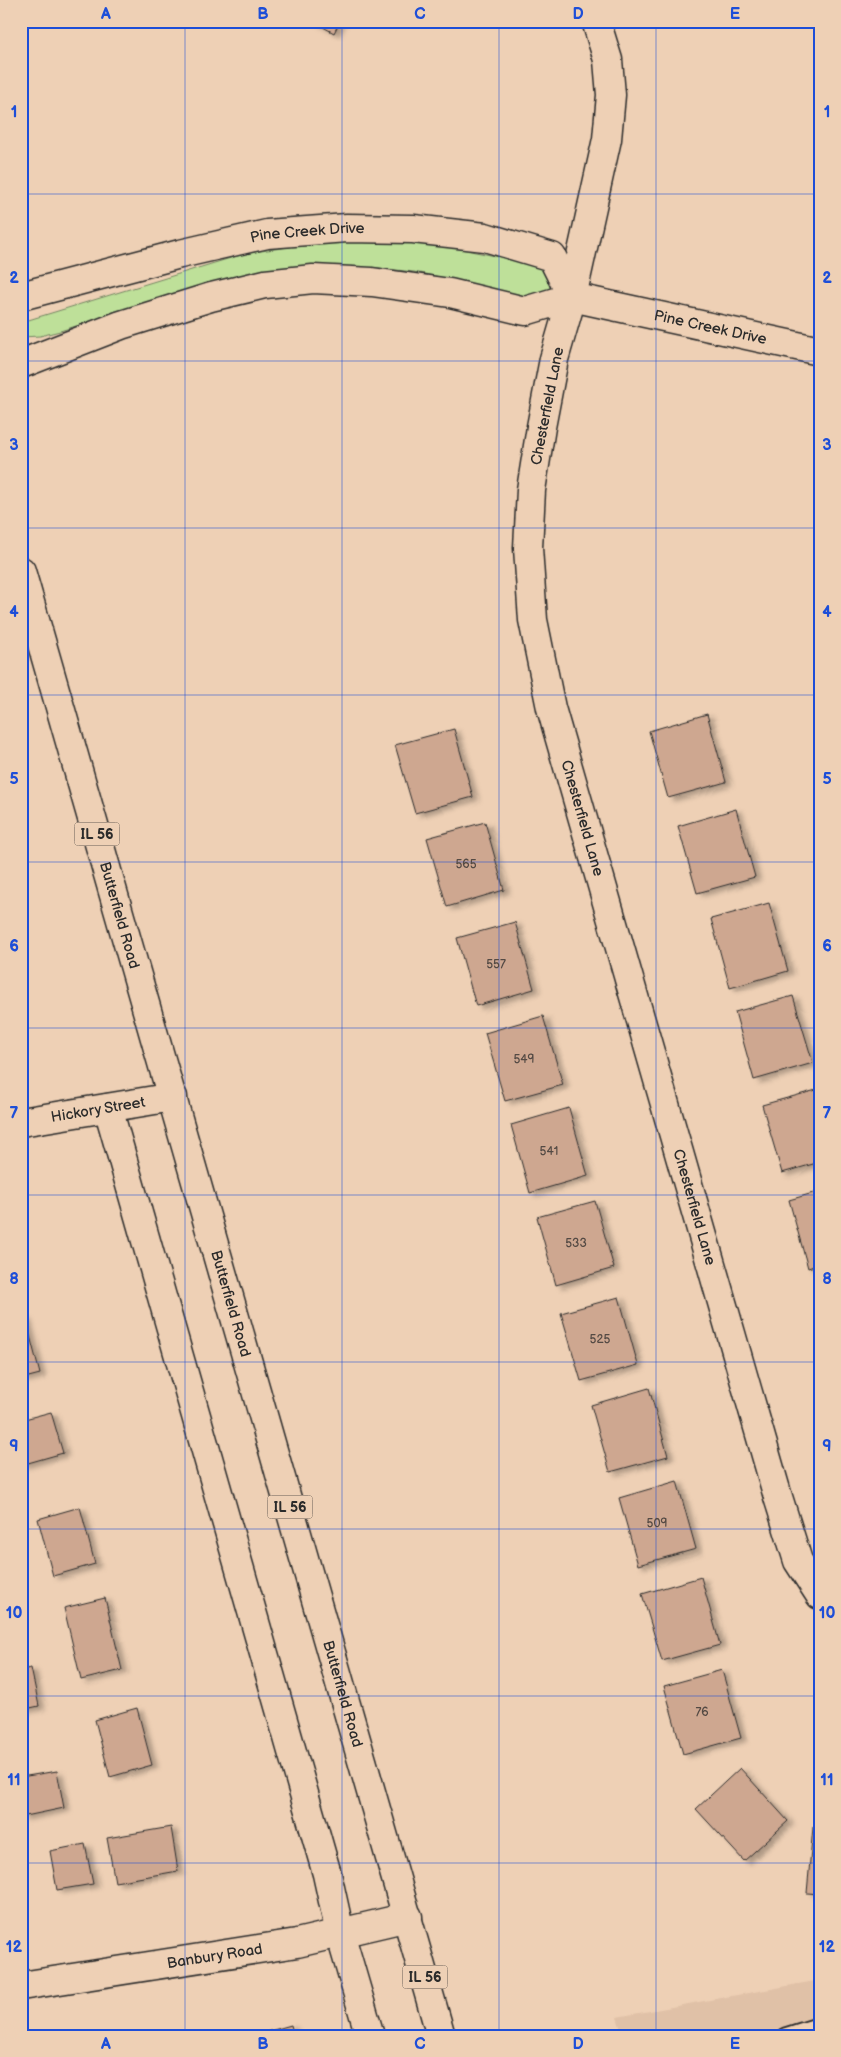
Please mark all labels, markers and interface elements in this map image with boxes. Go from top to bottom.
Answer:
text: A [100,5,111,24]
text: B [257,5,269,24]
text: C [414,5,426,24]
text: D [572,5,584,24]
text: E [730,5,740,24]
text: 1 [11,103,17,122]
text: 1 [824,103,830,122]
street label: Pine Creek Drive [248,219,365,248]
text: 2 [9,269,19,288]
text: 2 [822,269,832,288]
street label: Pine Creek Drive [652,306,768,349]
street label: Chesterfield Lane [527,345,568,467]
text: 3 [9,436,19,455]
text: 3 [822,436,832,455]
text: 4 [9,603,19,622]
text: 4 [822,603,832,622]
street label: Chesterfield Lane [556,758,608,878]
text: 5 [9,770,19,789]
text: 5 [822,770,832,789]
road number: IL 56 [74,822,120,846]
house number: 565 [455,857,477,872]
street label: Butterfield Road [95,860,143,971]
text: 6 [9,937,19,956]
text: 6 [822,937,832,956]
house number: 557 [486,957,506,972]
house number: 549 [513,1052,535,1067]
street label: Hickory Street [50,1093,147,1127]
text: 7 [10,1104,19,1123]
text: 7 [823,1104,832,1123]
house number: 541 [540,1144,558,1159]
street label: Chesterfield Lane [668,1147,720,1268]
house number: 533 [565,1236,587,1251]
street label: Butterfield Road [206,1248,255,1359]
text: 8 [9,1270,19,1289]
text: 8 [822,1270,832,1289]
house number: 525 [590,1332,611,1347]
text: 9 [9,1437,19,1456]
text: 9 [822,1437,832,1456]
road number: IL 56 [268,1495,312,1518]
house number: 509 [647,1516,667,1531]
text: 10 [6,1604,22,1623]
text: 10 [819,1604,835,1623]
street label: Butterfield Road [318,1638,367,1749]
house number: 76 [695,1705,709,1720]
text: 11 [7,1771,21,1790]
text: 11 [820,1771,834,1790]
text: 12 [6,1938,23,1957]
text: 12 [819,1938,836,1957]
street label: Banbury Road [166,1940,264,1973]
road number: IL 56 [402,1965,448,1988]
text: A [100,2035,111,2054]
text: B [257,2035,269,2054]
text: C [414,2035,426,2054]
text: D [572,2035,584,2054]
text: E [730,2035,740,2054]

